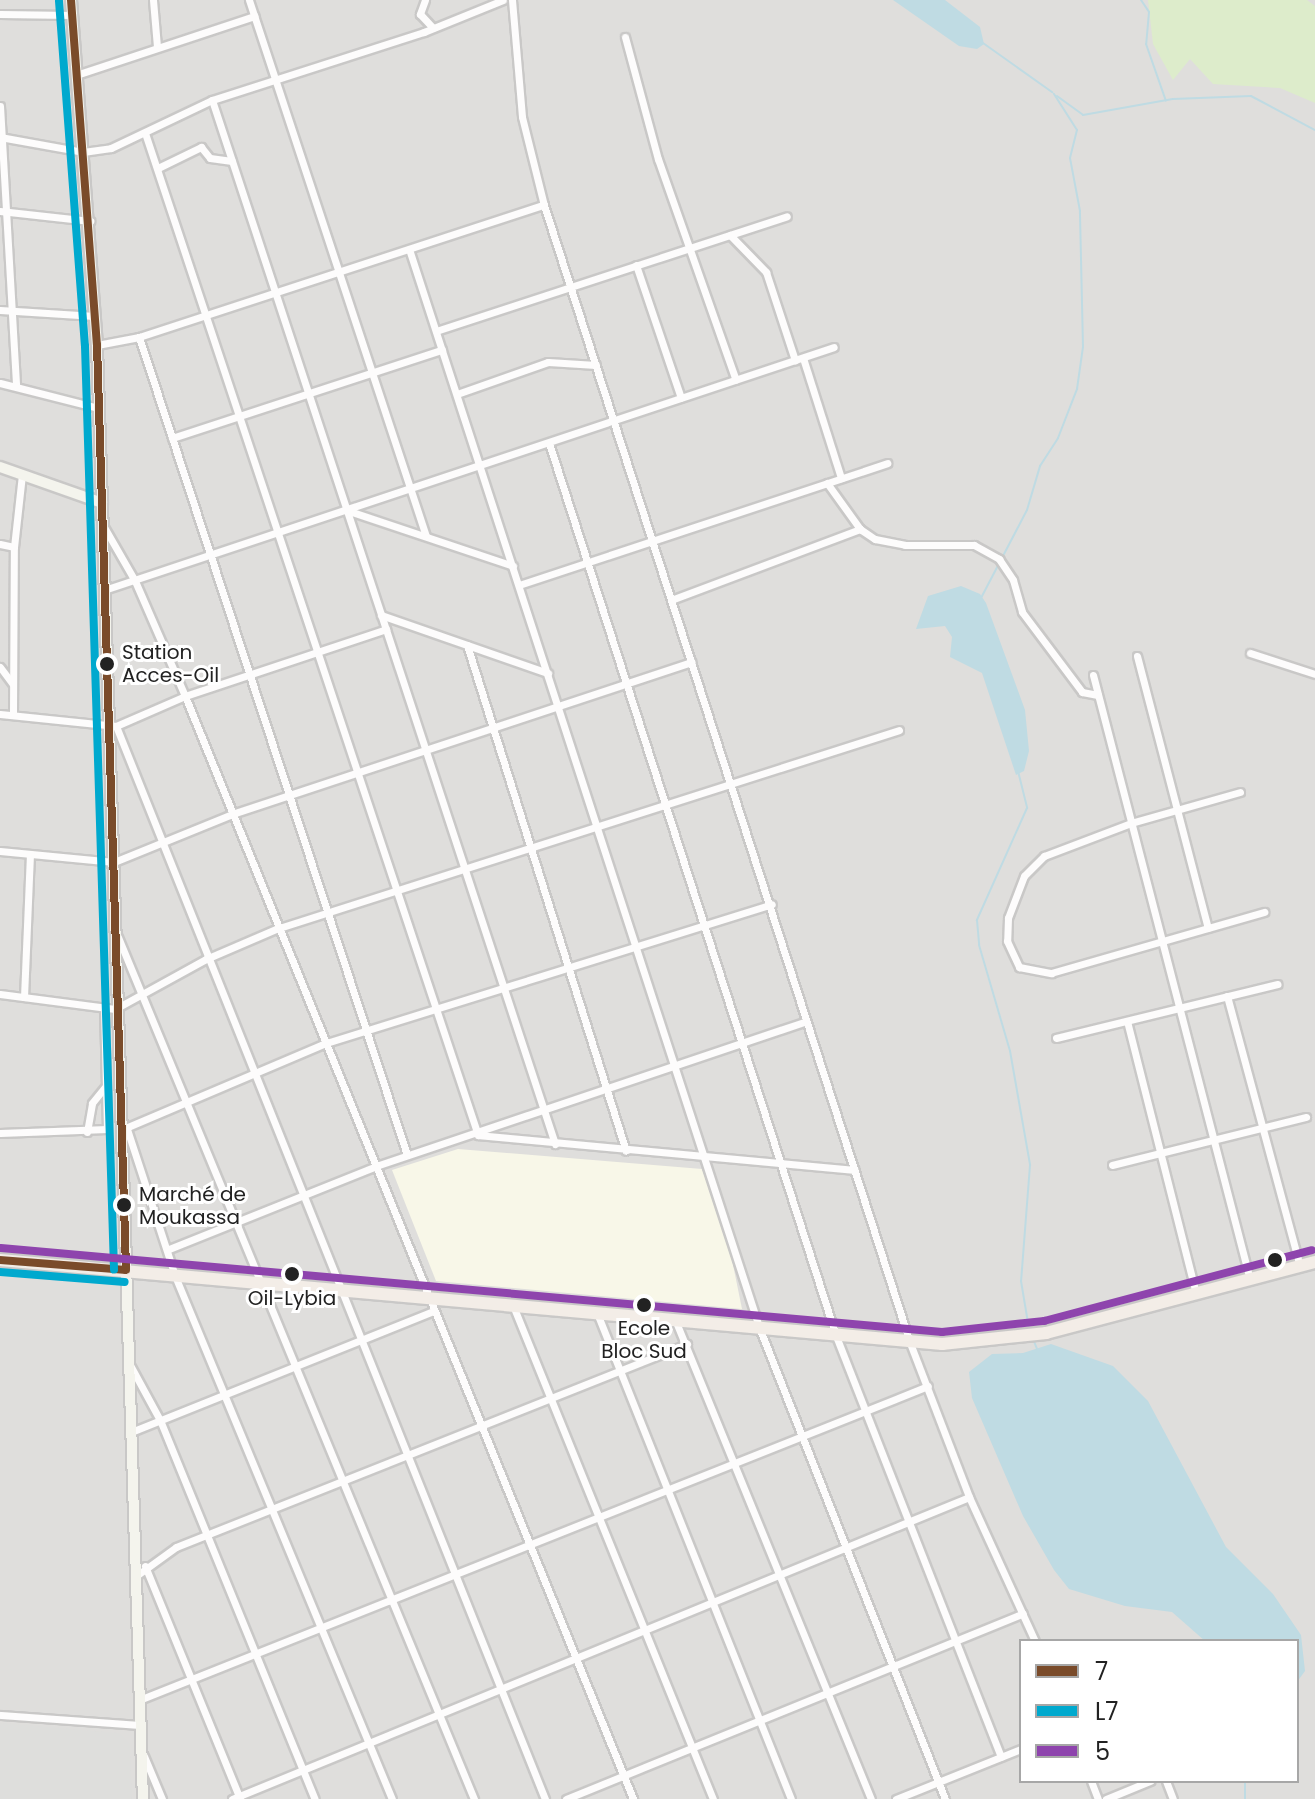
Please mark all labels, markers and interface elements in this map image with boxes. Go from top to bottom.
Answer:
place label: Station Acces-Oil [122,640,219,687]
marker: Station Acces-Oil [99,656,115,672]
place label: Marché de Moukassa [139,1182,246,1229]
marker: Marché de Moukassa [116,1197,132,1213]
unlabelled marker [1267,1252,1283,1268]
marker: Oil-Lybia [284,1266,300,1282]
place label: Oil-Lybia [248,1286,336,1310]
marker: Ecole Bloc Sud [636,1297,652,1313]
place label: Ecole Bloc Sud [601,1316,687,1363]
legend [1019,1639,1299,1783]
text: 7 [1095,1655,1108,1688]
text: L7 [1095,1695,1118,1728]
text: 5 [1095,1735,1110,1768]

